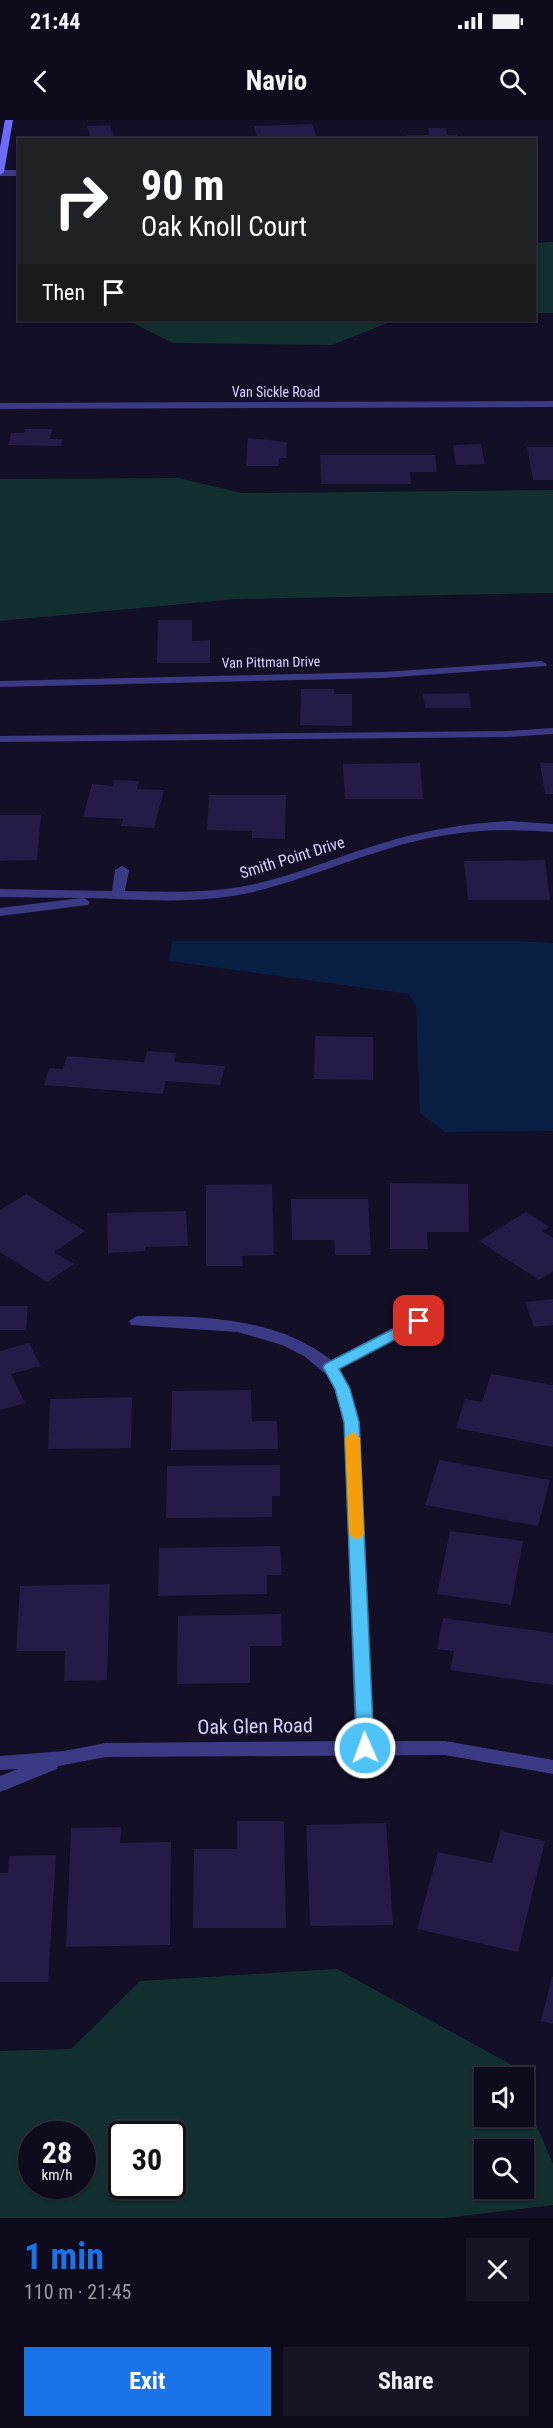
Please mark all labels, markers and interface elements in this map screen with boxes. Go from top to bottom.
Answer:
text: 21:44 [30,9,81,34]
icon: back [24,65,57,98]
text: Navio [246,65,307,97]
icon: search [496,65,529,98]
text: 90 m [141,161,224,210]
icon: right [42,162,120,240]
text: Oak Knoll Court [141,211,307,243]
icon: arrive [97,276,130,309]
text: Then [42,280,85,305]
street label: Van Sickle Road [232,384,320,400]
street label: Van Pittman Drive [222,653,321,671]
street label: Smith Point Drive [237,833,347,882]
pin [393,1295,444,1346]
icon: arrive [402,1304,435,1337]
street label: Oak Glen Road [197,1713,313,1739]
position arrow [333,1716,397,1780]
map controls [474,2067,534,2199]
button: sound [474,2067,534,2127]
speed limit sign: 30 [108,2121,186,2199]
text: 28 [42,2135,72,2170]
button: search [474,2139,534,2199]
text: km/h [42,2166,72,2184]
text: 1 min [24,2236,104,2278]
button: close [466,2238,529,2301]
text: 110 m · 21:45 [24,2280,131,2304]
button: Exit [24,2347,271,2416]
button: Share [283,2347,529,2416]

